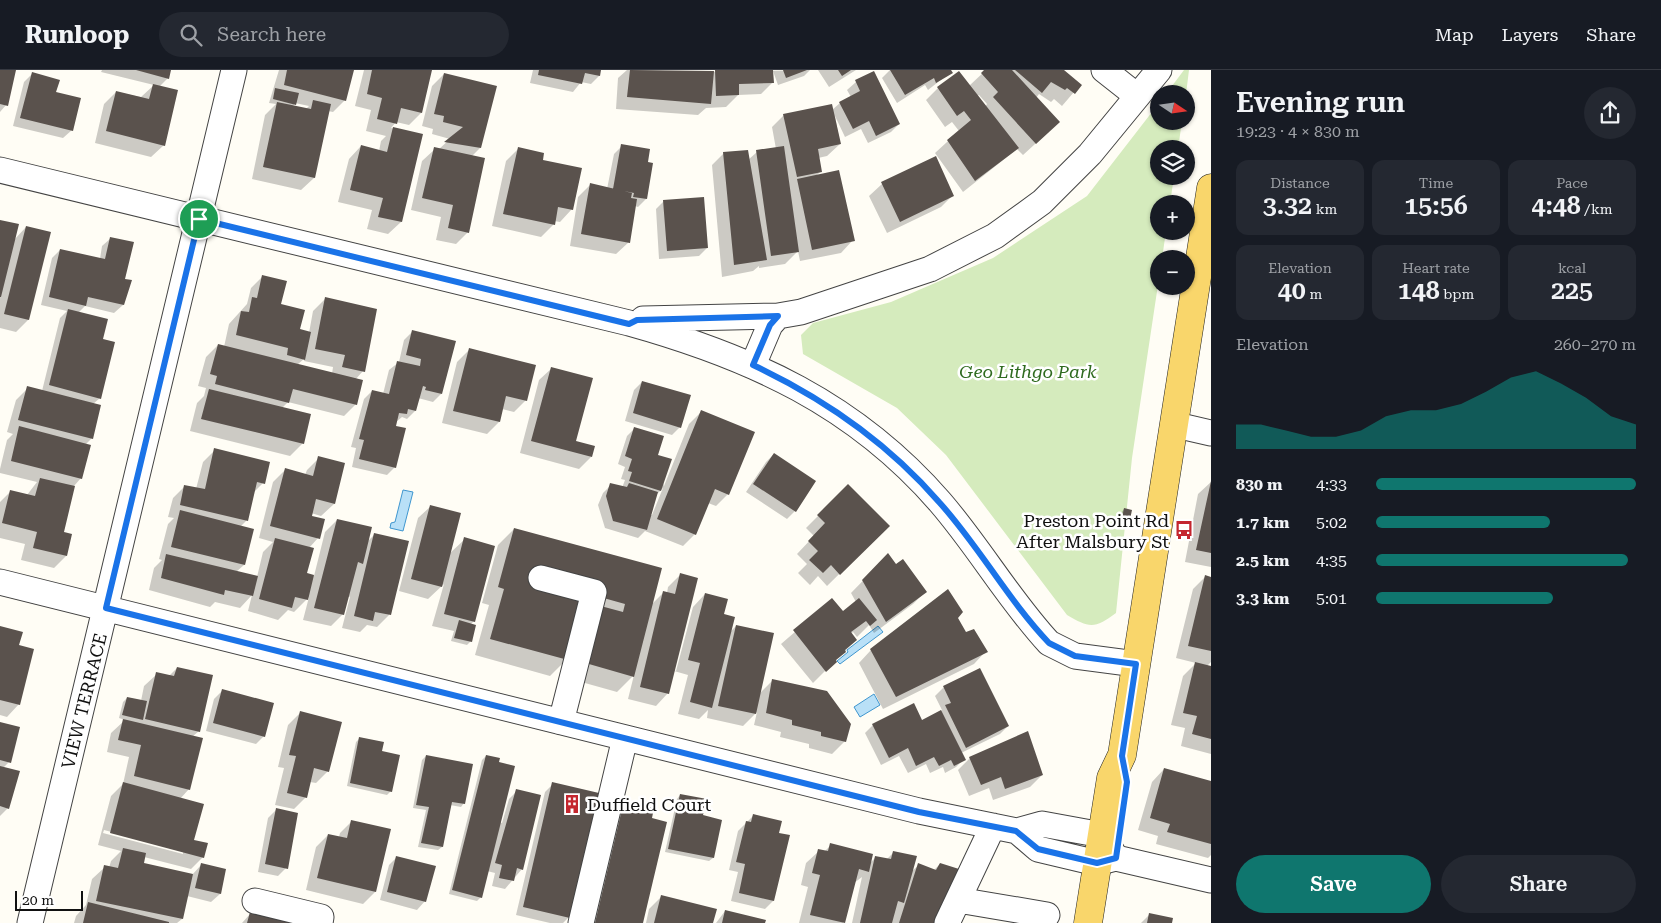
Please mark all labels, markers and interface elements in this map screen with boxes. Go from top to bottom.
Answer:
search box [159,12,509,57]
text: Runloop [25,21,129,49]
icon: search [177,21,205,49]
text: Search here [217,23,326,46]
text: Map [1435,24,1474,45]
text: Layers [1502,24,1558,45]
text: Share [1586,24,1636,45]
north arrow [1150,85,1195,130]
map controls [1150,85,1195,295]
text: Evening run [1236,86,1405,119]
button: share [1584,87,1636,139]
text: 19:23 · 4 × 830 m [1236,122,1360,141]
button: layers [1150,140,1195,185]
text: Distance [1270,175,1330,191]
text: Time [1419,175,1453,191]
text: Pace [1556,175,1588,191]
text: 3.32 [1263,191,1312,220]
text: 15:56 [1404,191,1468,220]
text: 4:48 [1531,191,1581,220]
button: + [1150,195,1195,240]
pin [178,198,220,240]
text: km [1312,201,1337,217]
text: /km [1581,201,1613,217]
icon: arrive [185,205,213,233]
button: − [1150,250,1195,295]
text: Elevation [1268,260,1332,276]
text: Heart rate [1402,260,1470,276]
text: kcal [1558,260,1586,276]
text: 40 [1278,276,1306,305]
text: 148 [1398,276,1440,305]
text: 225 [1551,276,1593,305]
text: m [1306,286,1322,302]
text: bpm [1440,286,1474,302]
text: Elevation [1236,335,1309,354]
text: 260–270 m [1554,335,1636,354]
park label: Geo Lithgo Park [959,361,1097,382]
text: 830 m [1236,475,1282,494]
text: 4:33 [1316,475,1347,494]
place label: Preston Point Rd After Malsbury St [1016,510,1169,552]
text: 1.7 km [1236,513,1289,532]
text: 5:02 [1316,513,1347,532]
bus stop icon: Preston Point Rd After Malsbury St [1173,519,1195,541]
text: 2.5 km [1236,551,1289,570]
text: 4:35 [1316,551,1347,570]
text: 3.3 km [1236,589,1289,608]
text: 5:01 [1316,589,1347,608]
street label: VIEW TERRACE [57,631,111,771]
building icon: Duffield Court [561,793,583,815]
place label: Duffield Court [587,794,711,815]
button: Save [1236,855,1431,913]
button: Share [1441,855,1636,913]
scale bar [15,888,82,911]
text: 20 m [22,892,54,908]

